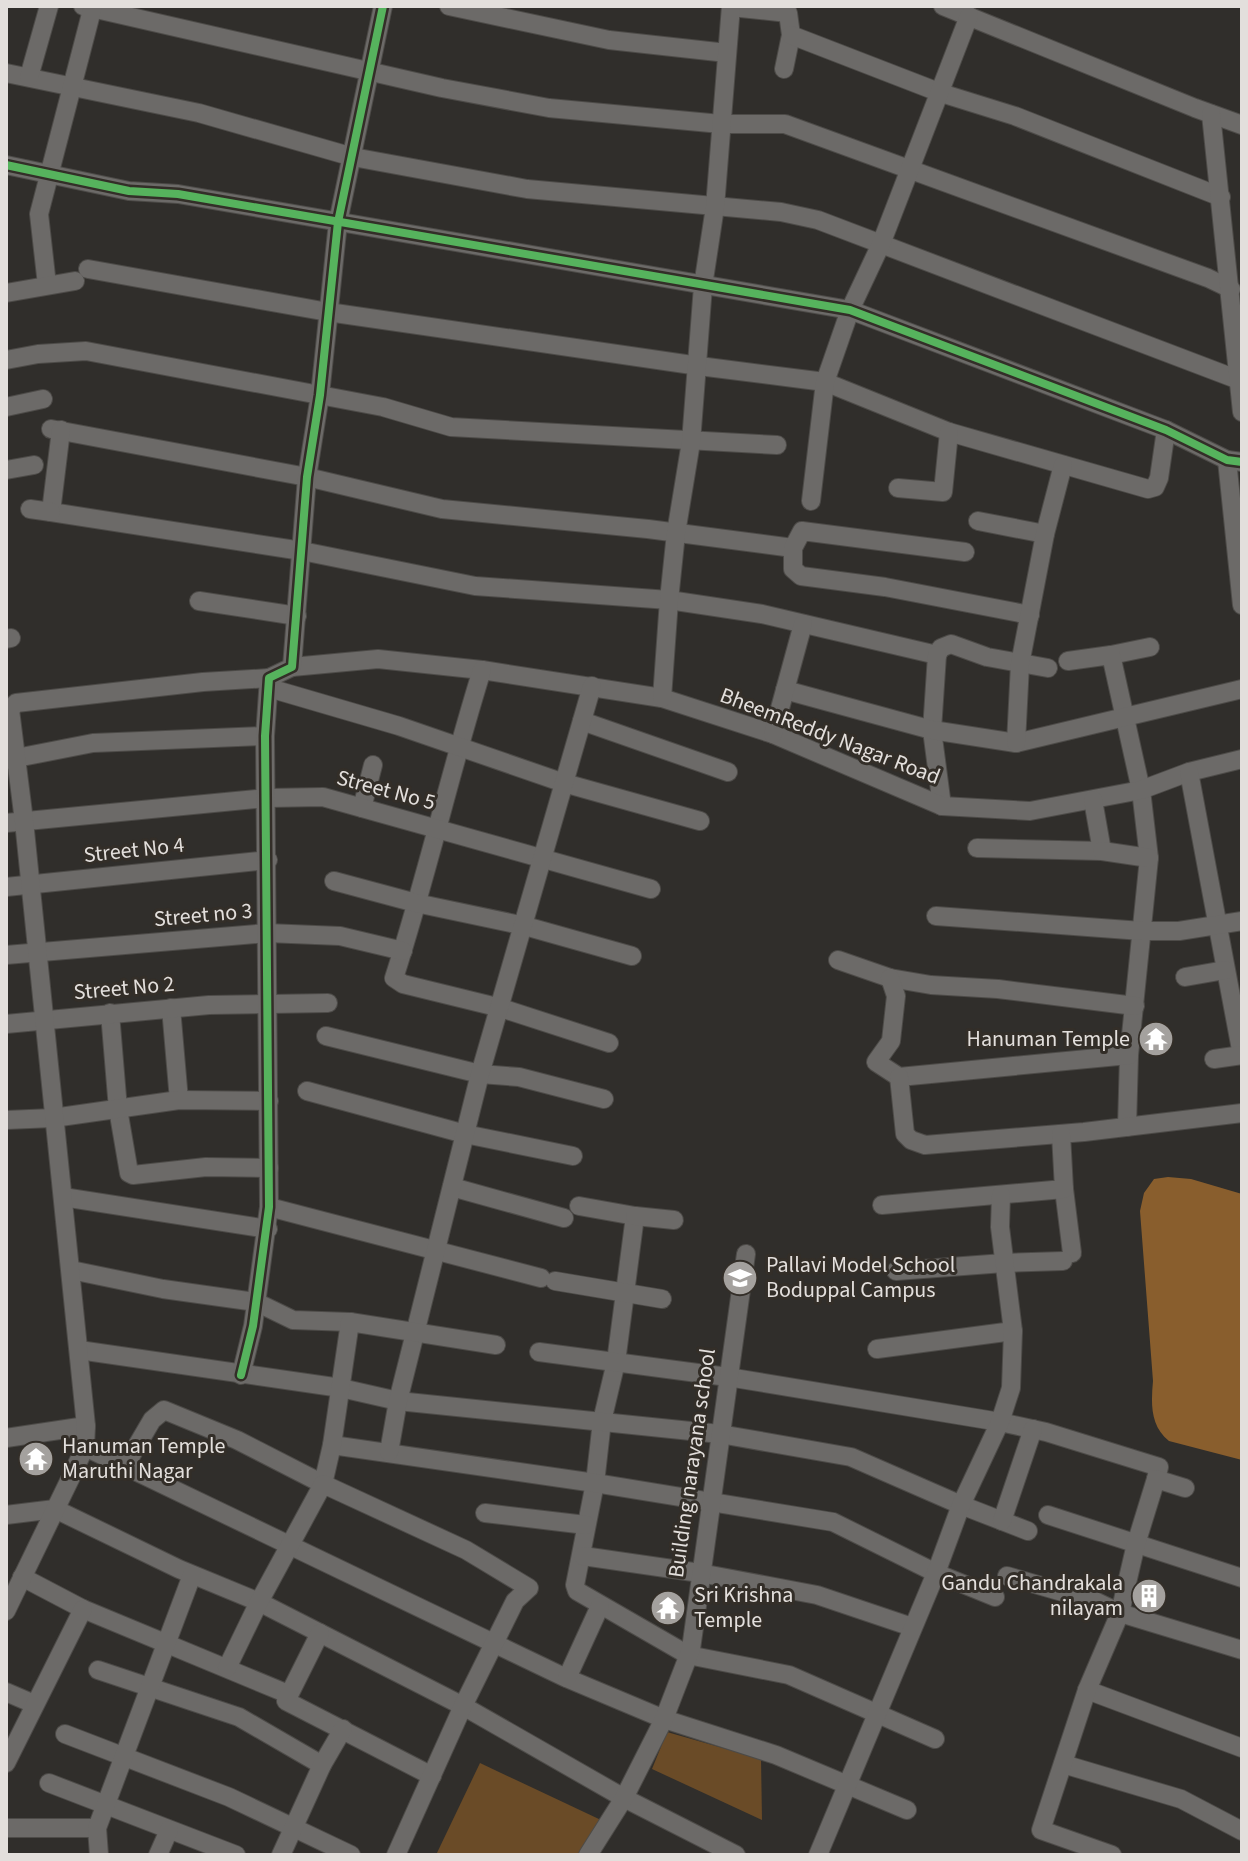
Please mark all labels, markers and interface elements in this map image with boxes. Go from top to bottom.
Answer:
street label: BheemReddy Nagar Road [715,679,945,793]
street label: Street No 5 [333,761,439,819]
street label: Street No 4 [82,829,186,871]
street label: Street no 3 [152,895,254,935]
street label: Street No 2 [72,968,176,1008]
temple icon: Hanuman Temple [1137,1020,1175,1058]
place label: Hanuman Temple [967,1023,1130,1055]
place label: Pallavi Model School Boduppal Campus [766,1249,955,1306]
school or university icon: Pallavi Model School Boduppal Campus [721,1259,759,1297]
street label: Building narayana school [660,1346,724,1580]
place label: Hanuman Temple Maruthi Nagar [62,1430,226,1487]
temple icon: Hanuman Temple Maruthi Nagar [17,1440,55,1478]
place label: Gandu Chandrakala nilayam [941,1567,1123,1624]
building icon: Gandu Chandrakala nilayam [1130,1577,1168,1615]
place label: Sri Krishna Temple [694,1579,793,1636]
temple icon: Sri Krishna Temple [649,1589,687,1627]

